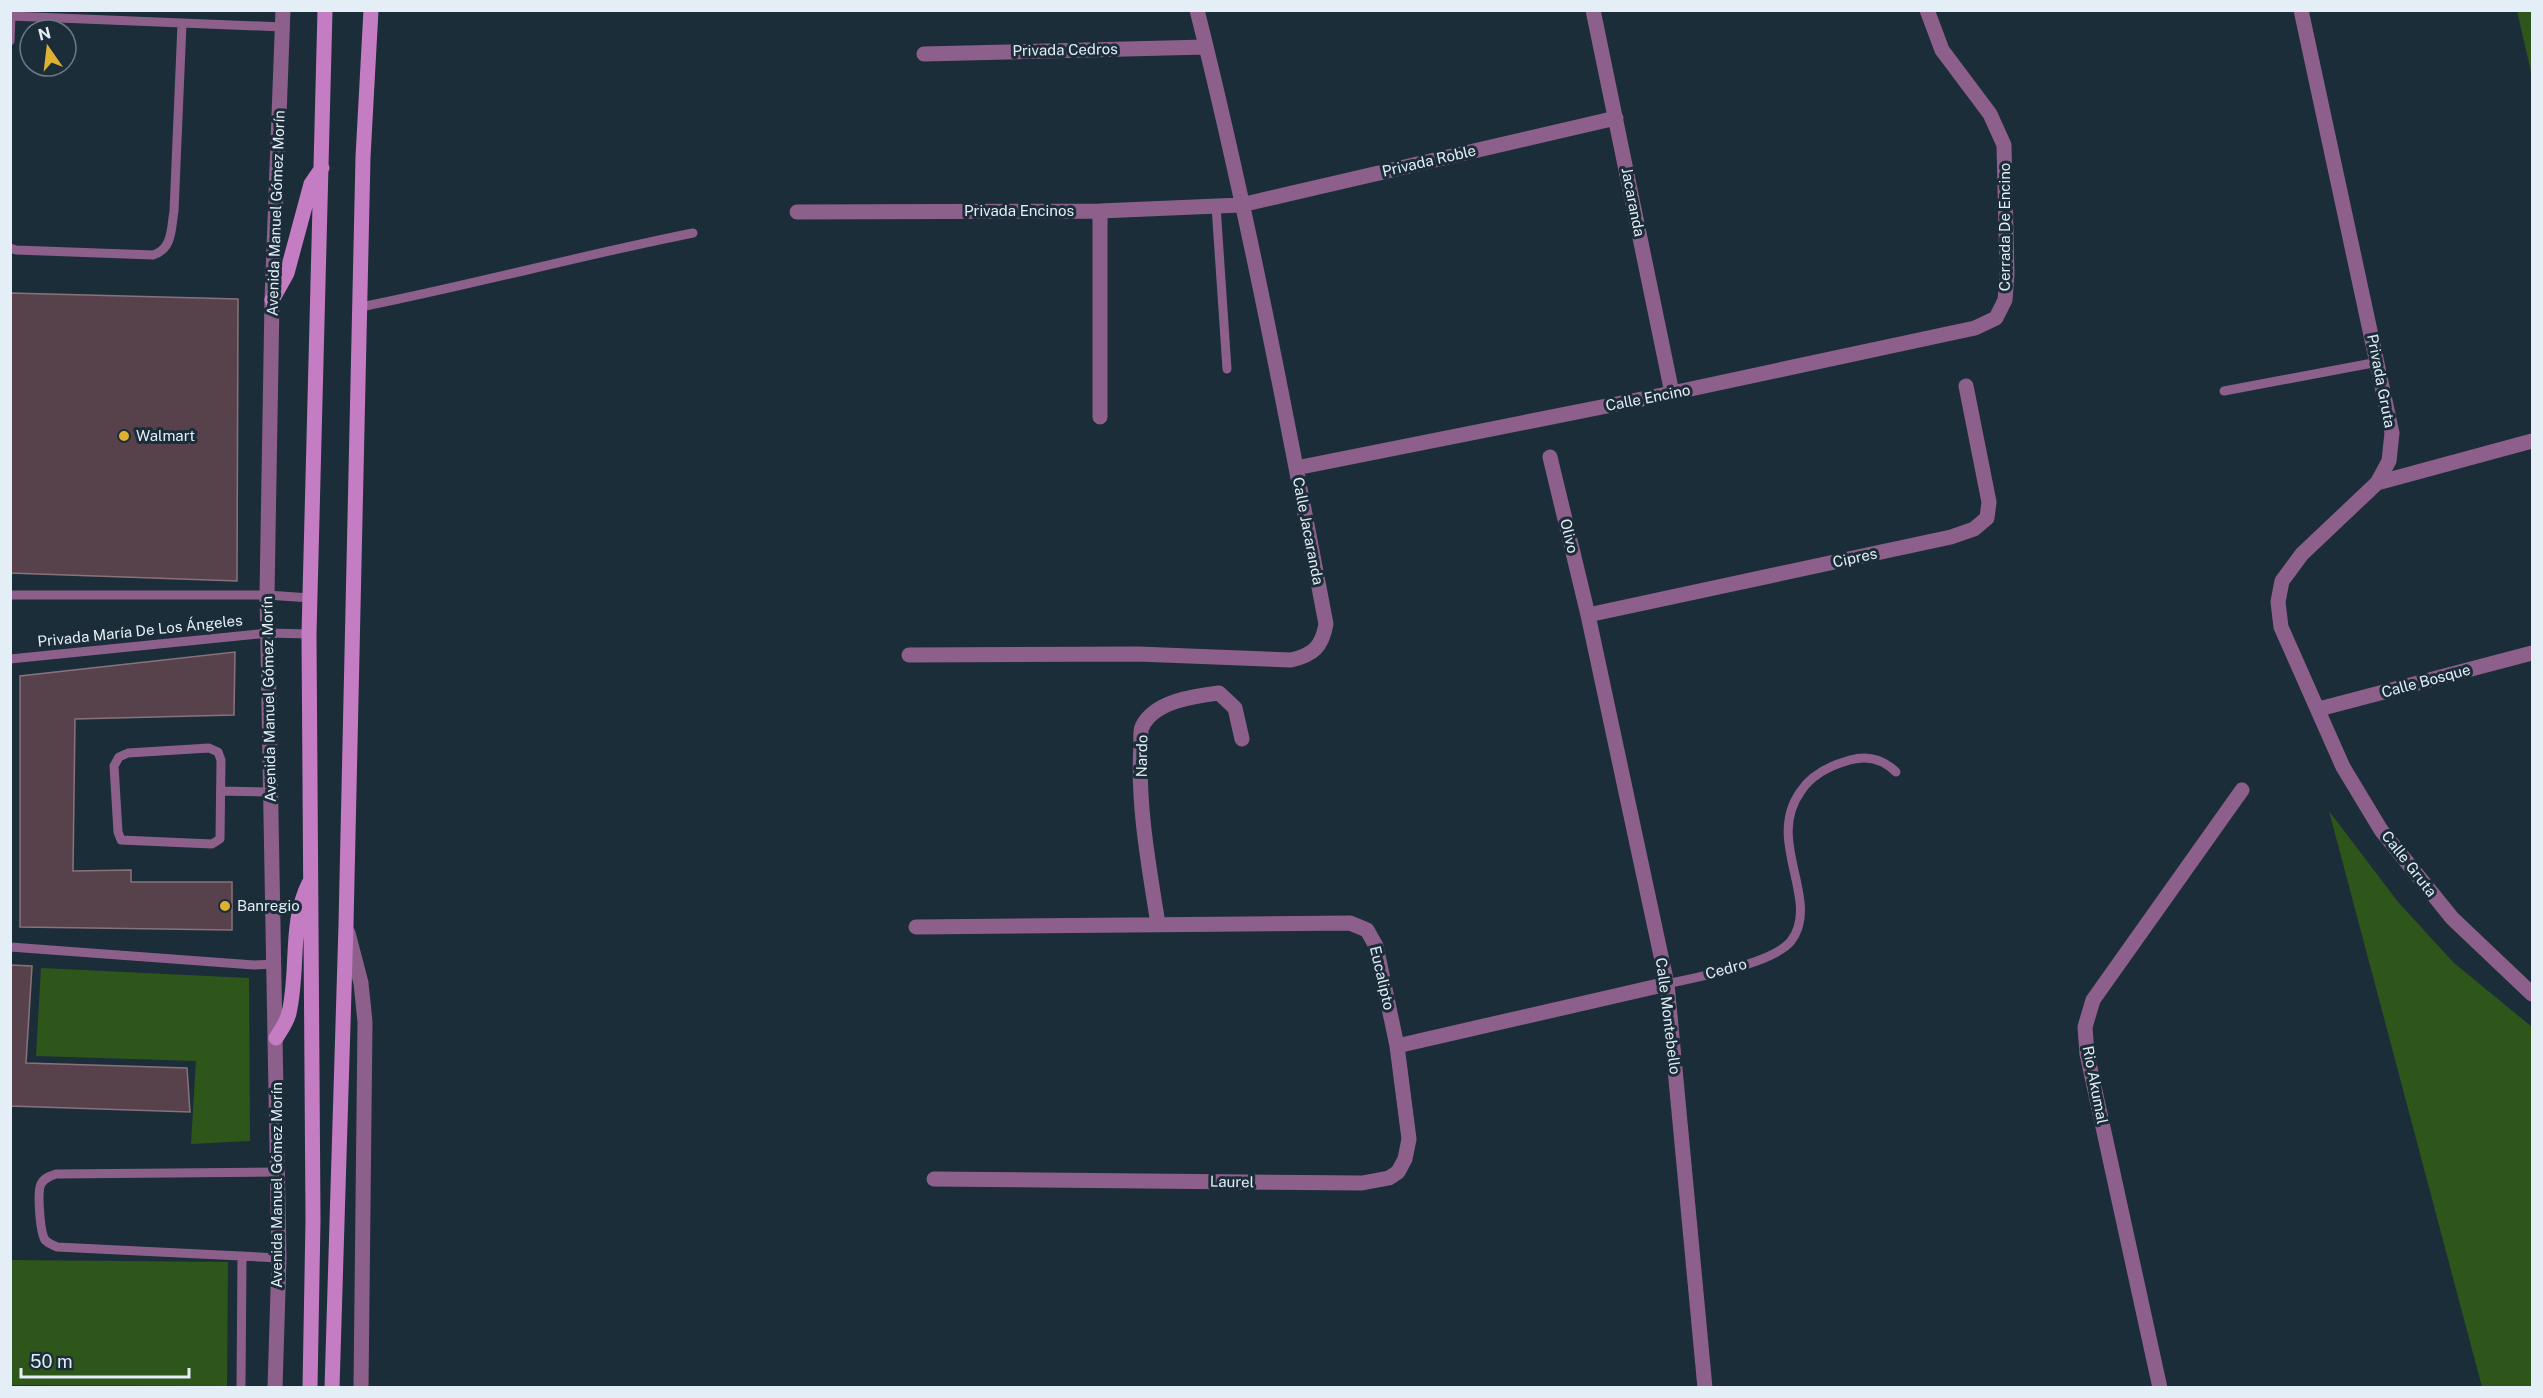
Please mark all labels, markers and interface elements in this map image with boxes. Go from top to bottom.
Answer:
north arrow [18,18,78,78]
text: N [36,23,53,45]
street label: Privada Cedros [1012,40,1118,59]
street label: Avenida Manuel Gómez Morín [263,110,288,316]
street label: Privada Roble [1380,141,1477,180]
street label: Cerrada De Encino [1996,163,2013,291]
street label: Jacaranda [1618,166,1649,238]
street label: Privada Encinos [964,202,1074,219]
street label: Privada Gruta [2364,332,2399,429]
street label: Calle Encino [1604,381,1692,414]
place label: Walmart [136,427,195,444]
marker: Walmart [117,429,131,443]
street label: Calle Jacaranda [1290,476,1327,586]
street label: Olivo [1557,517,1582,555]
street label: Cipres [1831,545,1879,570]
street label: Avenida Manuel Gómez Morín [258,596,279,802]
street label: Privada María De Los Ángeles [37,611,243,650]
street label: Calle Bosque [2380,660,2472,701]
street label: Nardo [1133,734,1150,778]
street label: Calle Gruta [2378,827,2440,900]
place label: Banregio [237,897,300,914]
marker: Banregio [218,899,232,913]
street label: Eucalipto [1367,944,1398,1012]
street label: Cedro [1703,955,1748,982]
street label: Calle Montebello [1653,957,1684,1075]
street label: Rio Akumal [2080,1044,2111,1125]
street label: Avenida Manuel Gómez Morín [268,1082,285,1288]
street label: Laurel [1210,1173,1254,1190]
scale bar [21,1341,189,1379]
text: 50 m [30,1351,73,1372]

